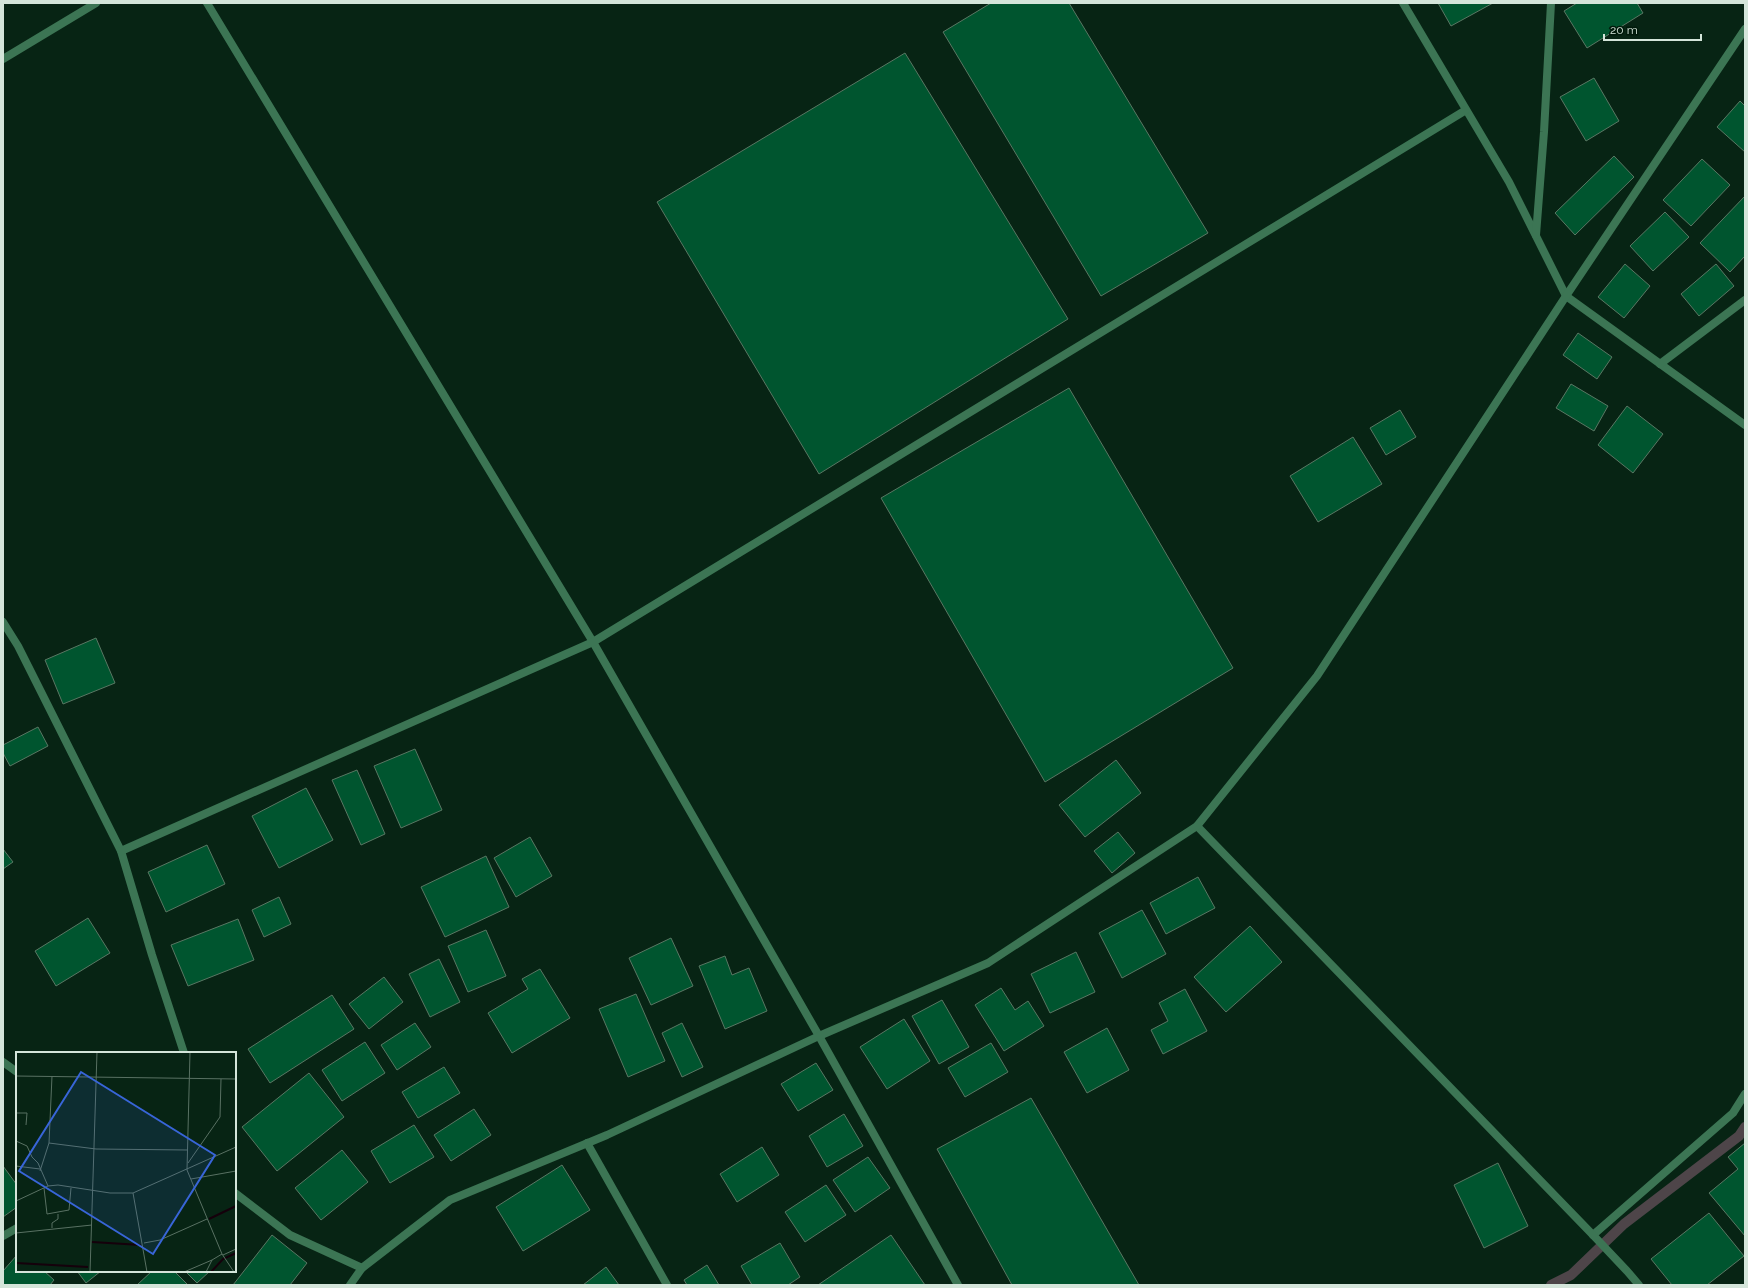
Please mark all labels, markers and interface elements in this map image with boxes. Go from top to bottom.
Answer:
scale bar [1604,16,1701,42]
text: 20 m [1610,23,1638,37]
inset map [16,1052,236,1272]

